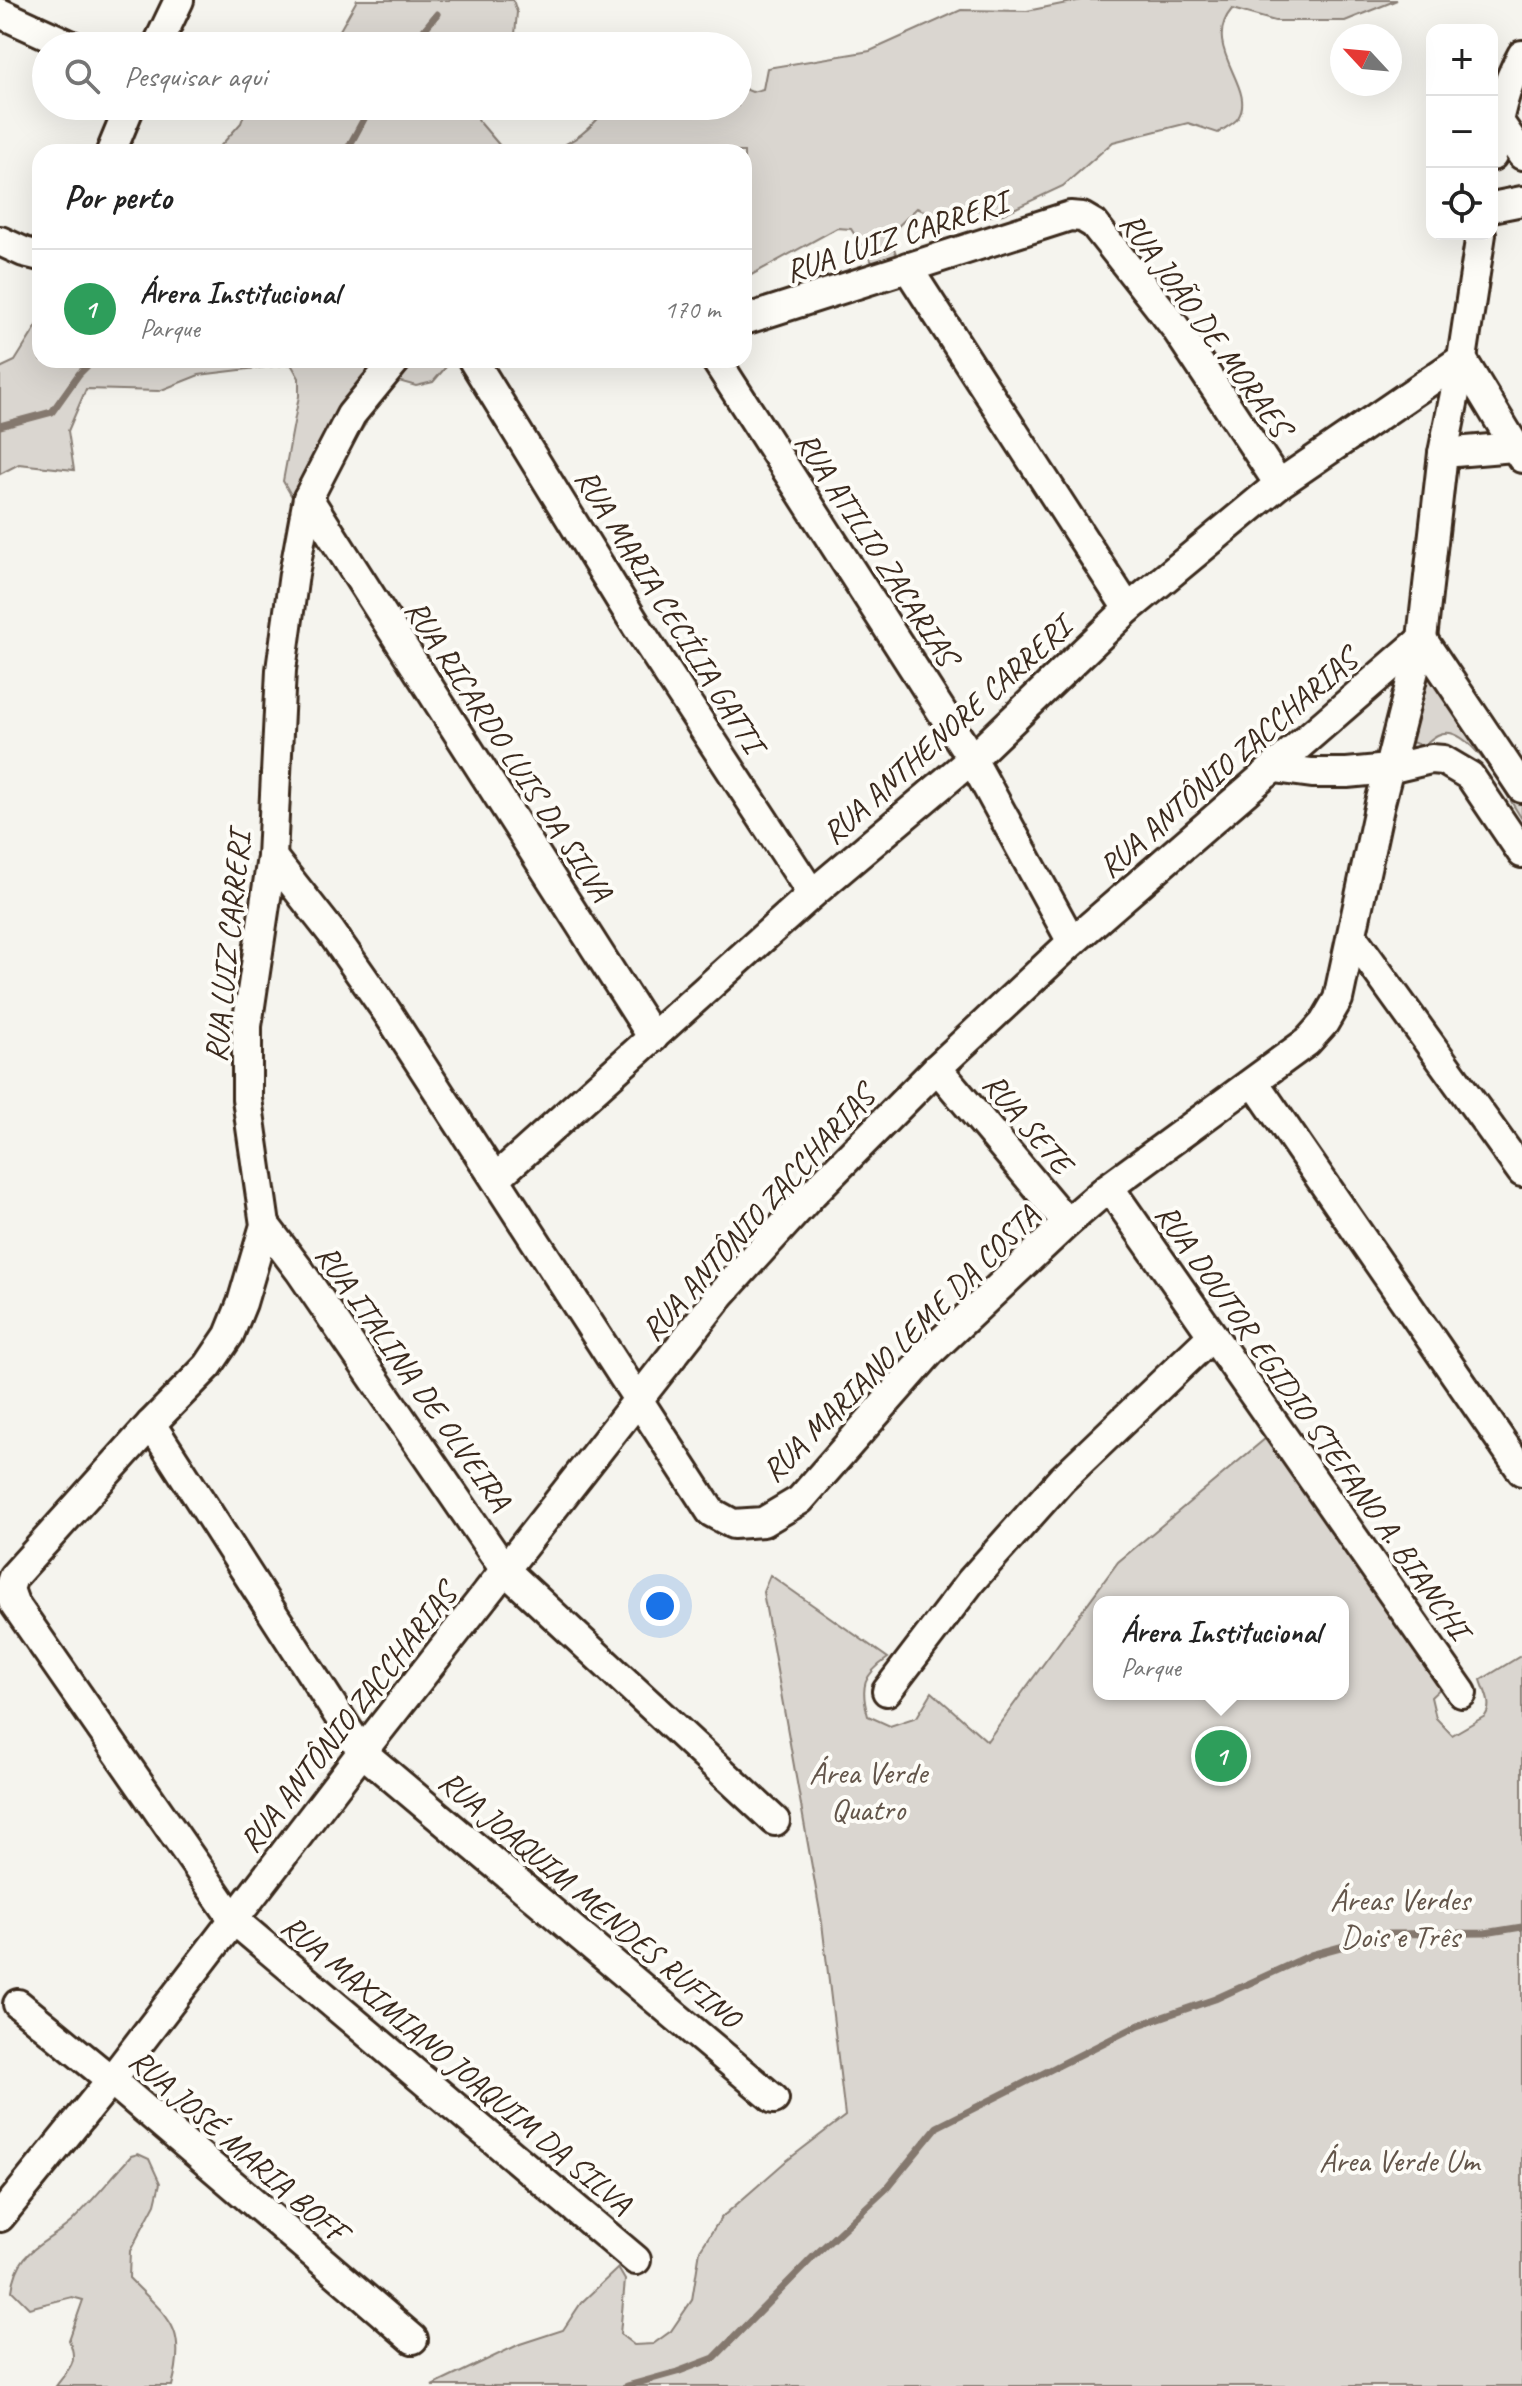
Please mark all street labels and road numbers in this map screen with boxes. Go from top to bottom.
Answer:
street label: RUA LUIZ CARRERI [780,179,1019,292]
street label: RUA JOÃO DE MORAES [1111,204,1304,449]
street label: RUA ATILIO ZACARIAS [786,424,971,678]
street label: RUA MARIA CECÍLIA GATTI [566,461,777,766]
street label: RUA RICARDO LUIS DA SILVA [396,592,623,910]
street label: RUA ANTHENORE CARRERI [813,603,1084,853]
street label: RUA ANTÔNIO ZACCHARIAS [1090,636,1370,887]
street label: RUA LUIZ CARRERI [195,823,261,1064]
street label: RUA SETE [974,1065,1084,1185]
street label: RUA ANTÔNIO ZACCHARIAS [632,1072,887,1349]
street label: RUA MARIANO LEME DA COSTA [753,1195,1048,1491]
street label: RUA DOUTOR EGIDIO STEFANO A. BIANCHI [1146,1196,1483,1652]
street label: RUA ITALINA DE OLVEIRA [306,1236,521,1519]
street label: RUA ANTÔNIO ZACCHARIAS [230,1571,469,1861]
street label: RUA JOAQUIM MENDES RUFINO [430,1761,751,2040]
street label: RUA MAXIMIANO JOAQUIM DA SILVA [273,1906,641,2224]
street label: RUA JOSÉ MARIA BOFF [121,2040,360,2256]

